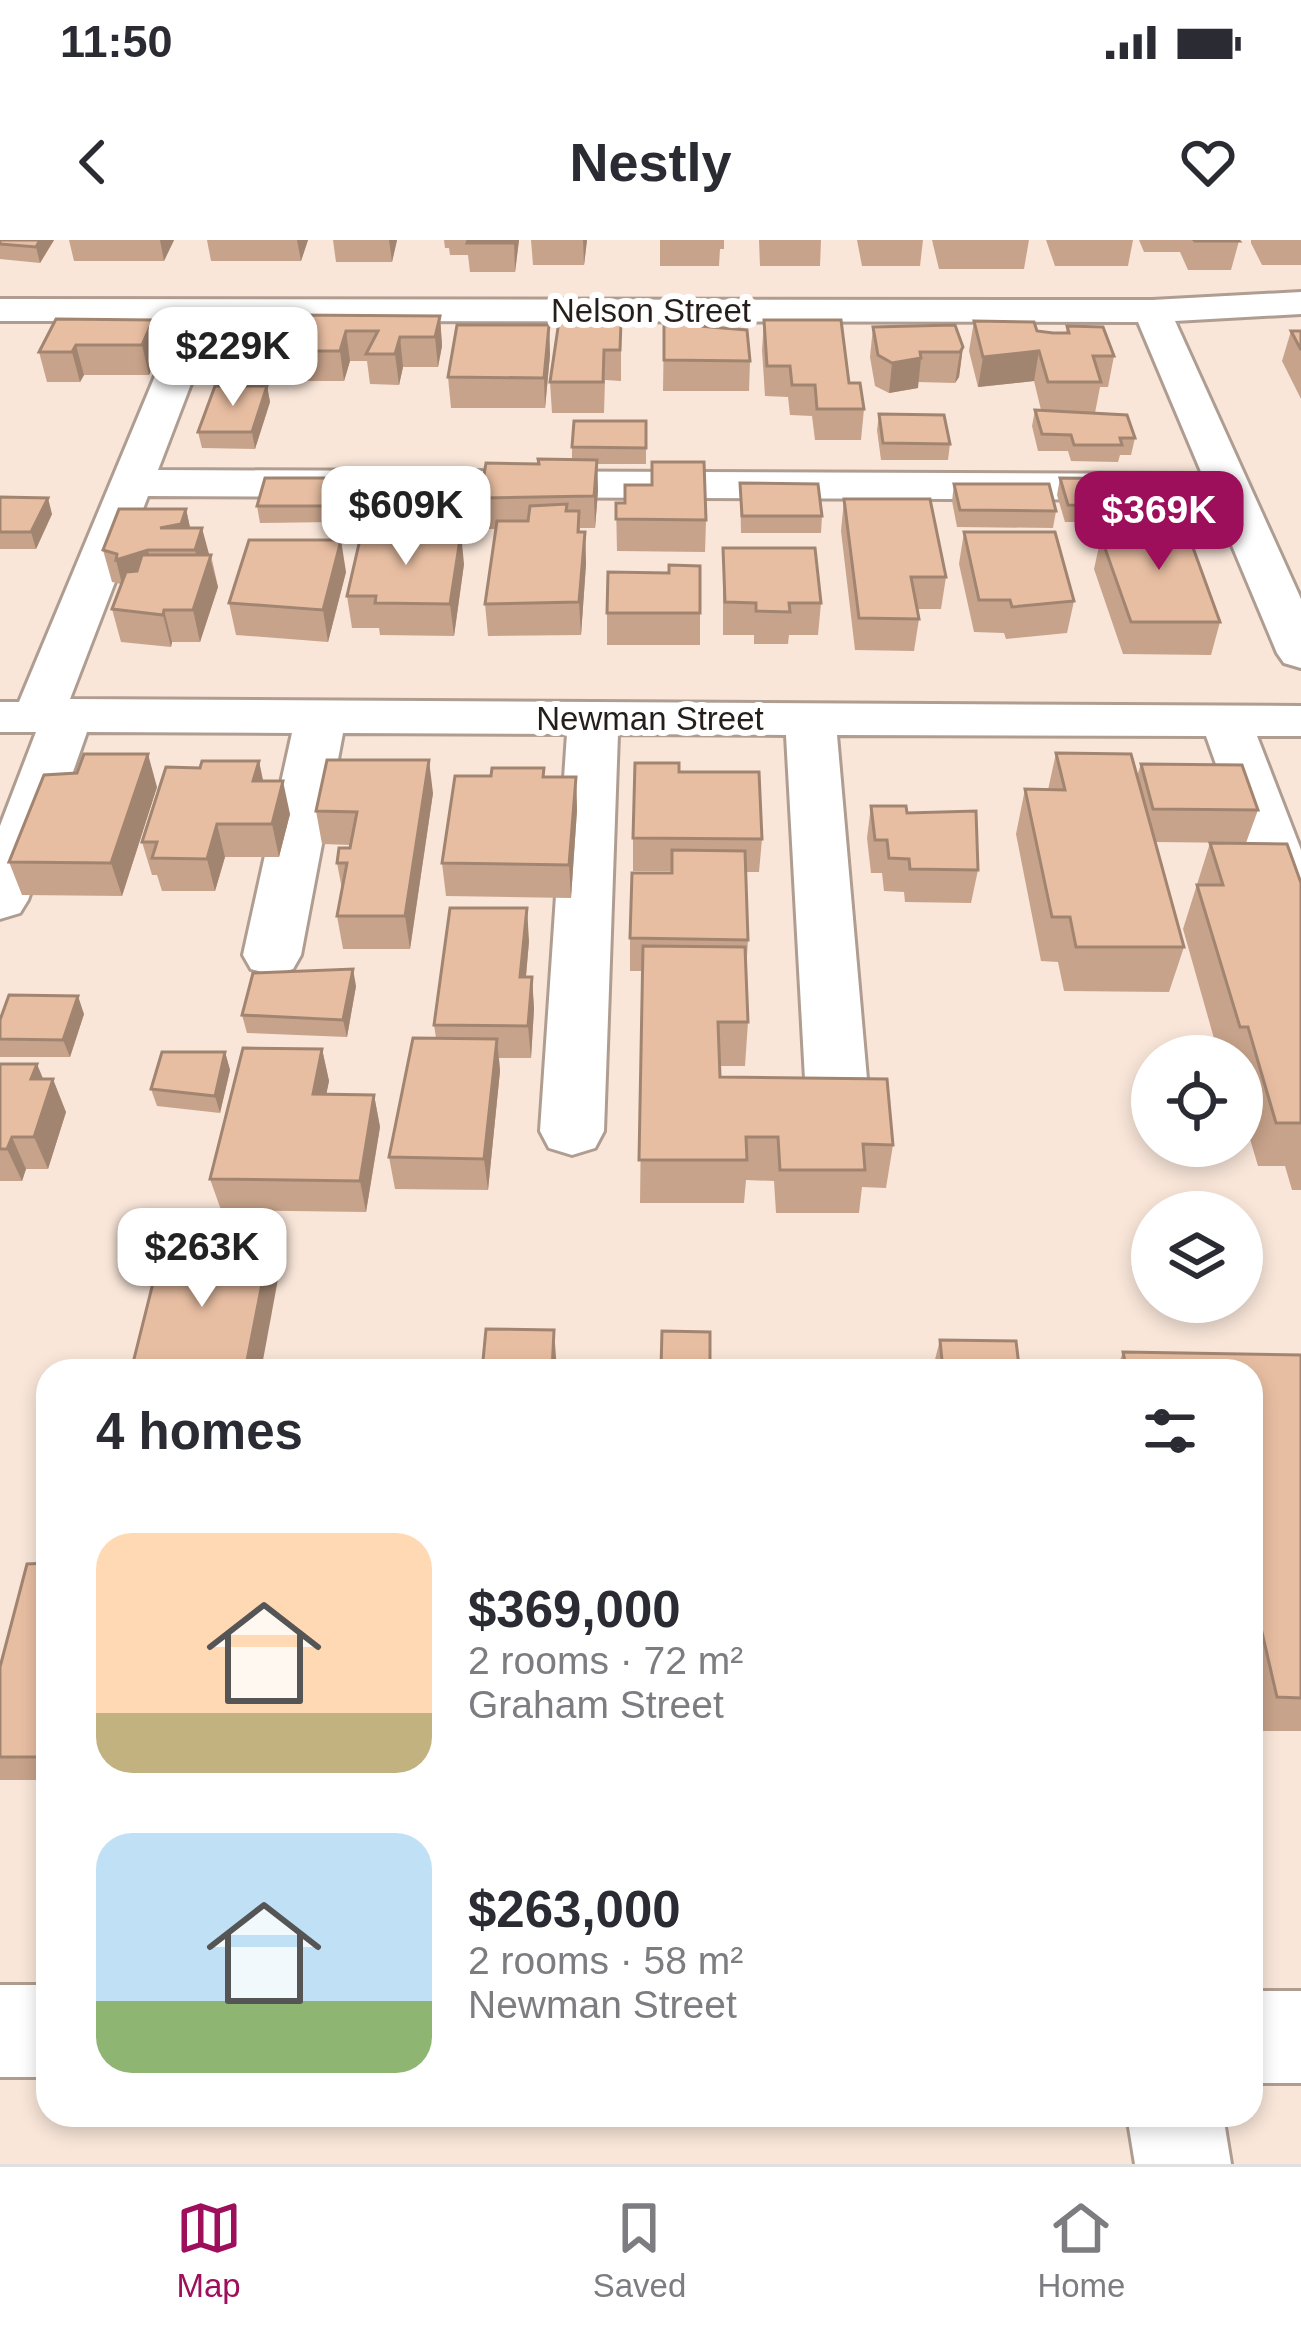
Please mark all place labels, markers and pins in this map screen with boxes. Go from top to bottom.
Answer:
pin: $229K [149,307,317,409]
pin: $609K [322,466,490,568]
pin: $369K [1075,471,1243,573]
pin: $263K [118,1208,286,1310]

